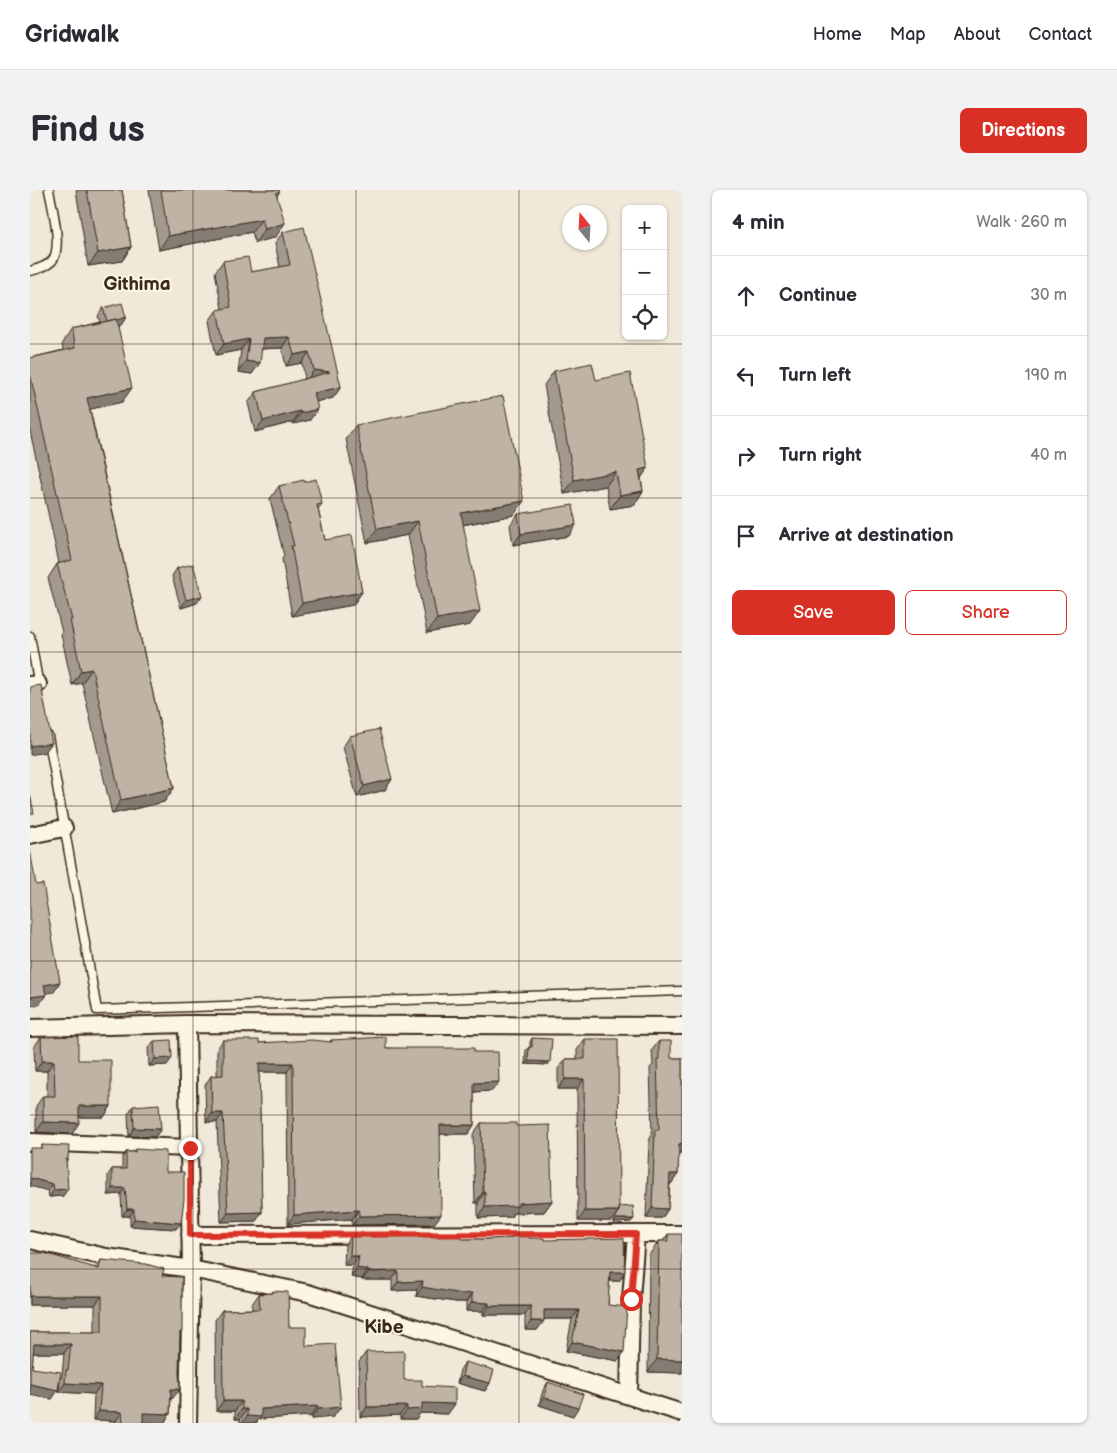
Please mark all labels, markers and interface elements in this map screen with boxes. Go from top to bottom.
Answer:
text: Gridwalk [25,20,119,49]
text: Home [813,24,862,45]
text: Map [890,24,926,45]
text: About [954,24,1001,45]
text: Contact [1029,24,1092,45]
button: Directions [960,108,1087,153]
text: Find us [30,109,145,152]
north arrow [562,205,607,250]
map controls [622,205,667,340]
button: + [622,205,667,250]
text: 4 min [732,210,785,235]
text: Walk · 260 m [976,213,1067,232]
button: − [622,250,667,295]
district label: Githima [103,273,171,296]
icon: ahead [732,282,760,310]
text: Continue [779,284,857,307]
text: 30 m [1030,286,1067,305]
button: locate [622,295,667,340]
icon: left [732,362,760,390]
text: Turn left [779,364,851,387]
text: 190 m [1025,366,1067,385]
icon: right [732,442,760,470]
text: Turn right [779,444,862,467]
text: 40 m [1030,446,1067,465]
icon: arrive [732,522,760,550]
text: Arrive at destination [779,524,954,547]
button: Save [732,590,895,635]
button: Share [905,590,1067,635]
route end [179,1137,202,1160]
route start [620,1288,643,1311]
district label: Kibe [364,1316,404,1339]

